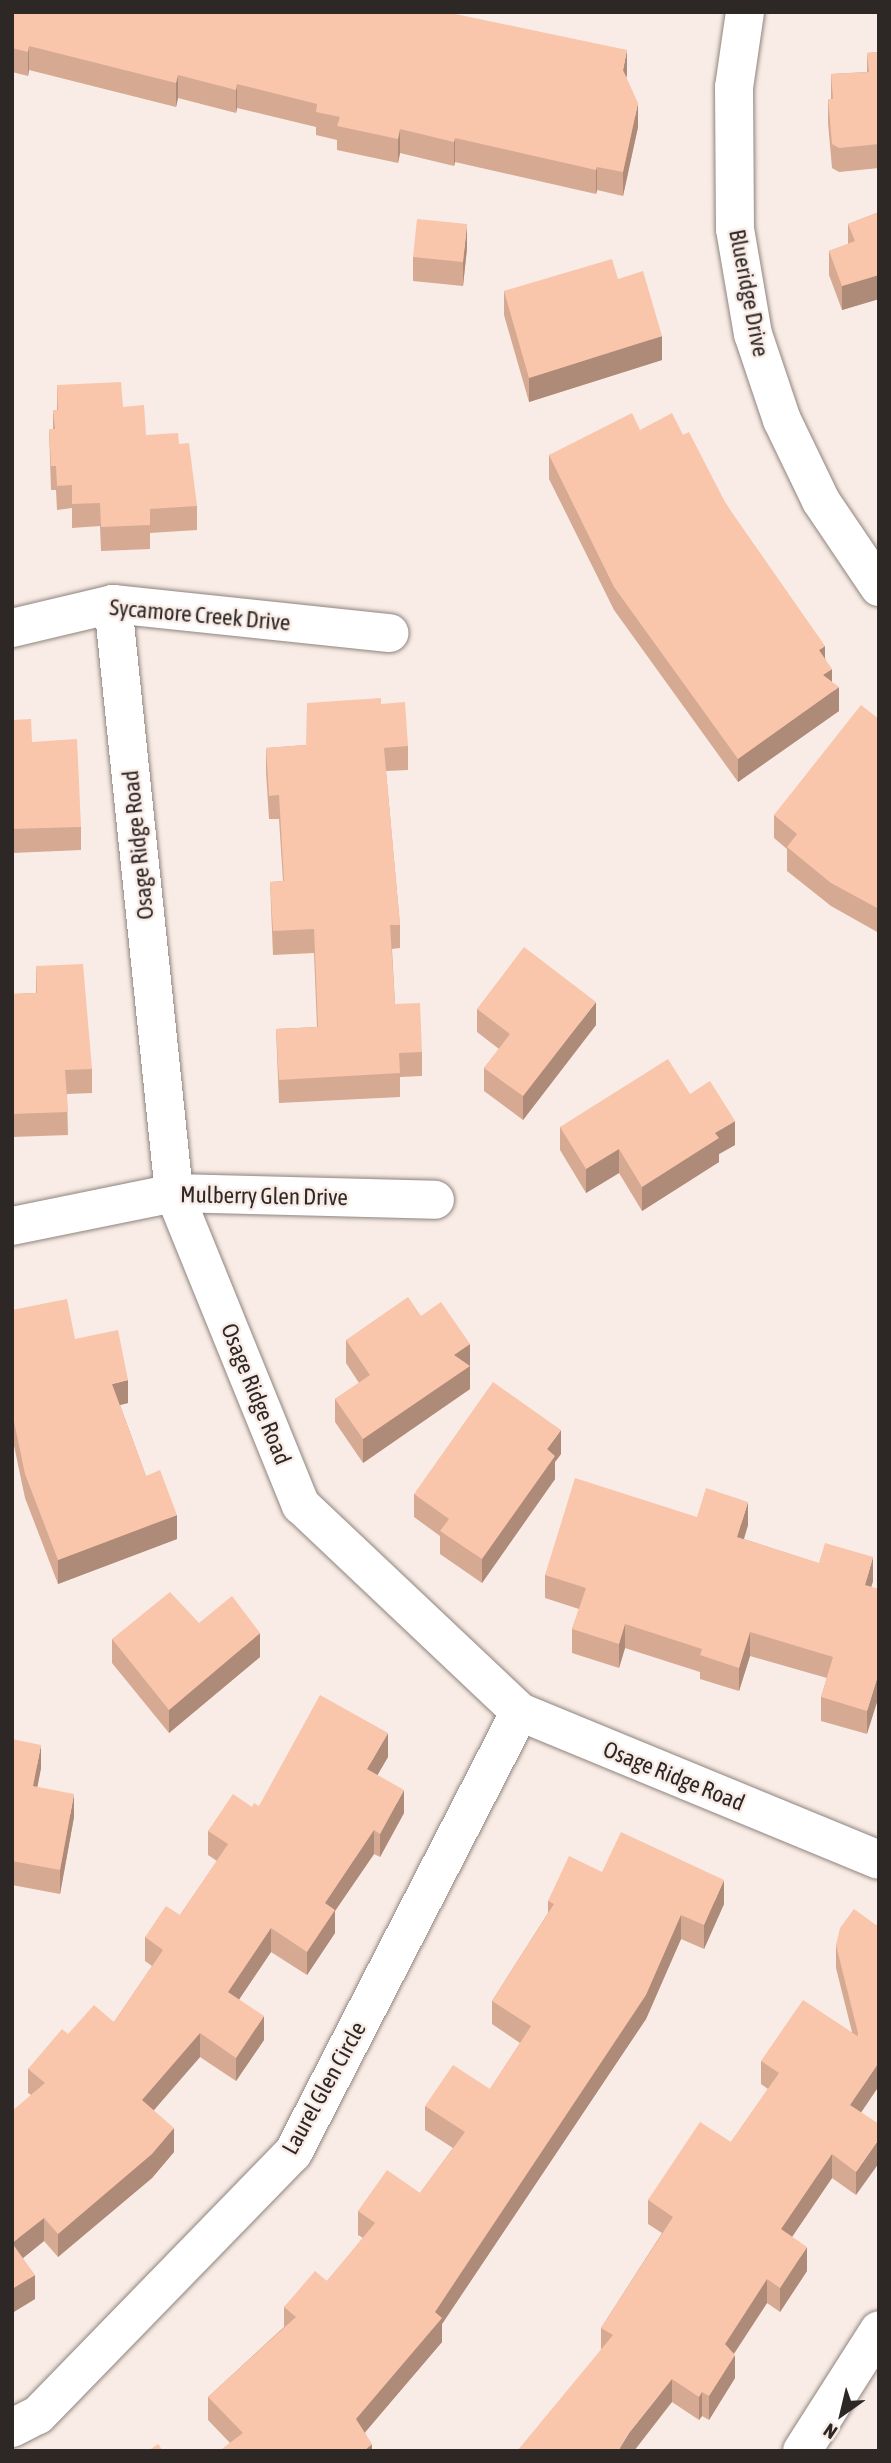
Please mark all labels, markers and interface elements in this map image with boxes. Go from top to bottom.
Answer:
street label: Blueridge Drive [723,227,775,359]
street label: Sycamore Creek Drive [108,593,292,637]
street label: Osage Ridge Road [116,769,160,921]
street label: Mulberry Glen Drive [180,1181,348,1211]
street label: Osage Ridge Road [215,1319,297,1469]
street label: Osage Ridge Road [599,1735,749,1817]
street label: Laurel Glen Circle [276,2017,372,2159]
north arrow [807,2379,877,2449]
text: N [819,2419,841,2444]

